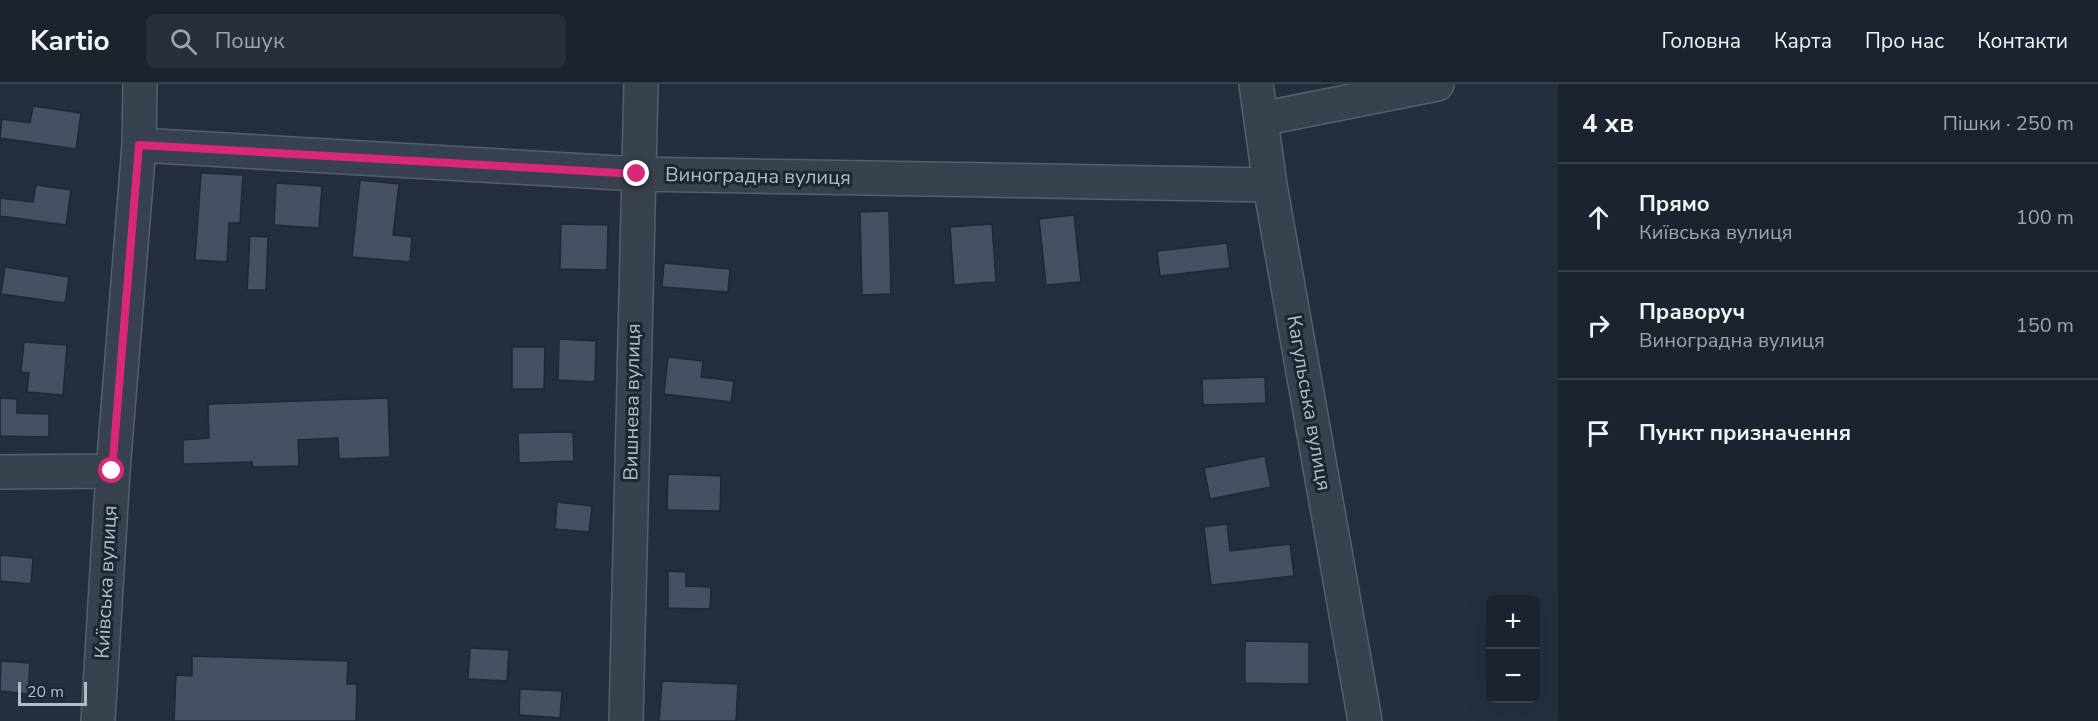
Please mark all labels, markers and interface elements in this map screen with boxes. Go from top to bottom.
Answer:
search box [146,14,566,68]
text: Kartio [30,22,110,60]
icon: search [167,25,200,58]
text: Пошук [215,26,284,56]
text: Головна [1661,27,1741,55]
text: Карта [1774,27,1832,55]
text: Про нас [1865,27,1944,55]
text: Контакти [1977,27,2068,55]
text: 4 хв [1582,106,1634,141]
text: Пішки · 250 m [1943,110,2074,137]
route end [623,160,649,186]
street label: Виноградна вулиця [665,161,851,191]
text: Прямо [1639,189,1710,219]
icon: ahead [1582,201,1615,234]
text: 100 m [2016,204,2074,231]
text: Київська вулиця [1639,219,1793,246]
text: Праворуч [1639,297,1745,327]
icon: right [1582,309,1615,342]
text: 150 m [2016,312,2074,339]
street label: Кагульська вулиця [1280,313,1338,493]
street label: Вишнева вулиця [617,323,647,481]
text: Виноградна вулиця [1639,327,1825,354]
icon: arrive [1582,417,1615,450]
text: Пункт призначення [1639,418,1851,448]
route start [98,457,124,483]
street label: Київська вулиця [88,505,124,659]
map controls [1486,595,1540,703]
button: + [1486,595,1540,649]
button: − [1486,649,1540,703]
scale bar [18,679,87,706]
text: 20 m [27,681,64,703]

